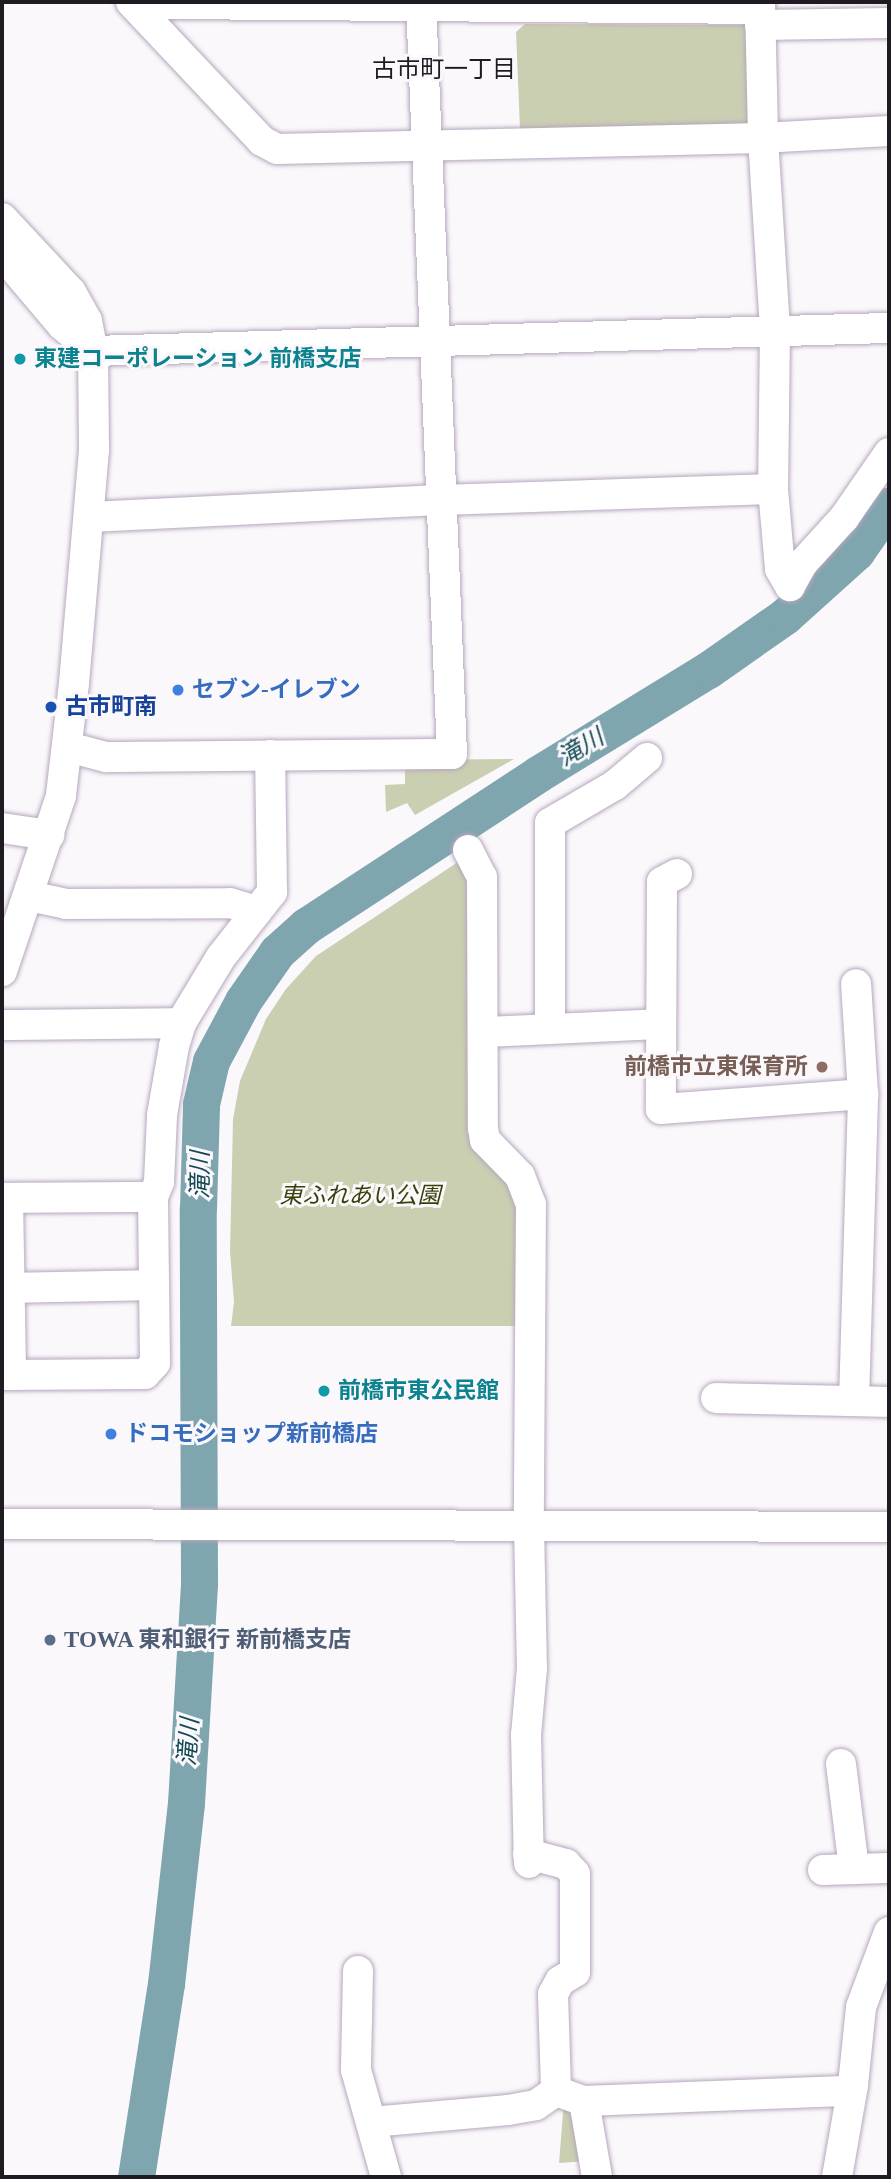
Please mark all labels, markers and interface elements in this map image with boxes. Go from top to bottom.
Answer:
district label: 古市町一丁目 [372,56,516,84]
place label: 東建コーポレーション 前橋支店 [34,345,362,373]
marker: 東建コーポレーション 前橋支店 [12,351,28,367]
place label: セブン-イレブン [192,676,361,704]
marker: セブン-イレブン [170,682,186,698]
place label: 古市町南 [65,693,157,721]
marker: 古市町南 [43,699,59,715]
water label: 滝川 [553,723,609,773]
place label: 前橋市立東保育所 [624,1053,808,1081]
marker: 前橋市立東保育所 [814,1059,830,1075]
water label: 滝川 [187,1151,215,1199]
park label: 東ふれあい公園 [280,1182,440,1210]
place label: 前橋市東公民館 [338,1377,499,1405]
marker: 前橋市東公民館 [316,1383,332,1399]
place label: ドコモショップ新前橋店 [125,1420,378,1448]
marker: ドコモショップ新前橋店 [103,1426,119,1442]
place label: TOWA 東和銀行 新前橋支店 [64,1626,352,1654]
marker: TOWA 東和銀行 新前橋支店 [42,1632,58,1648]
water label: 滝川 [173,1717,205,1767]

